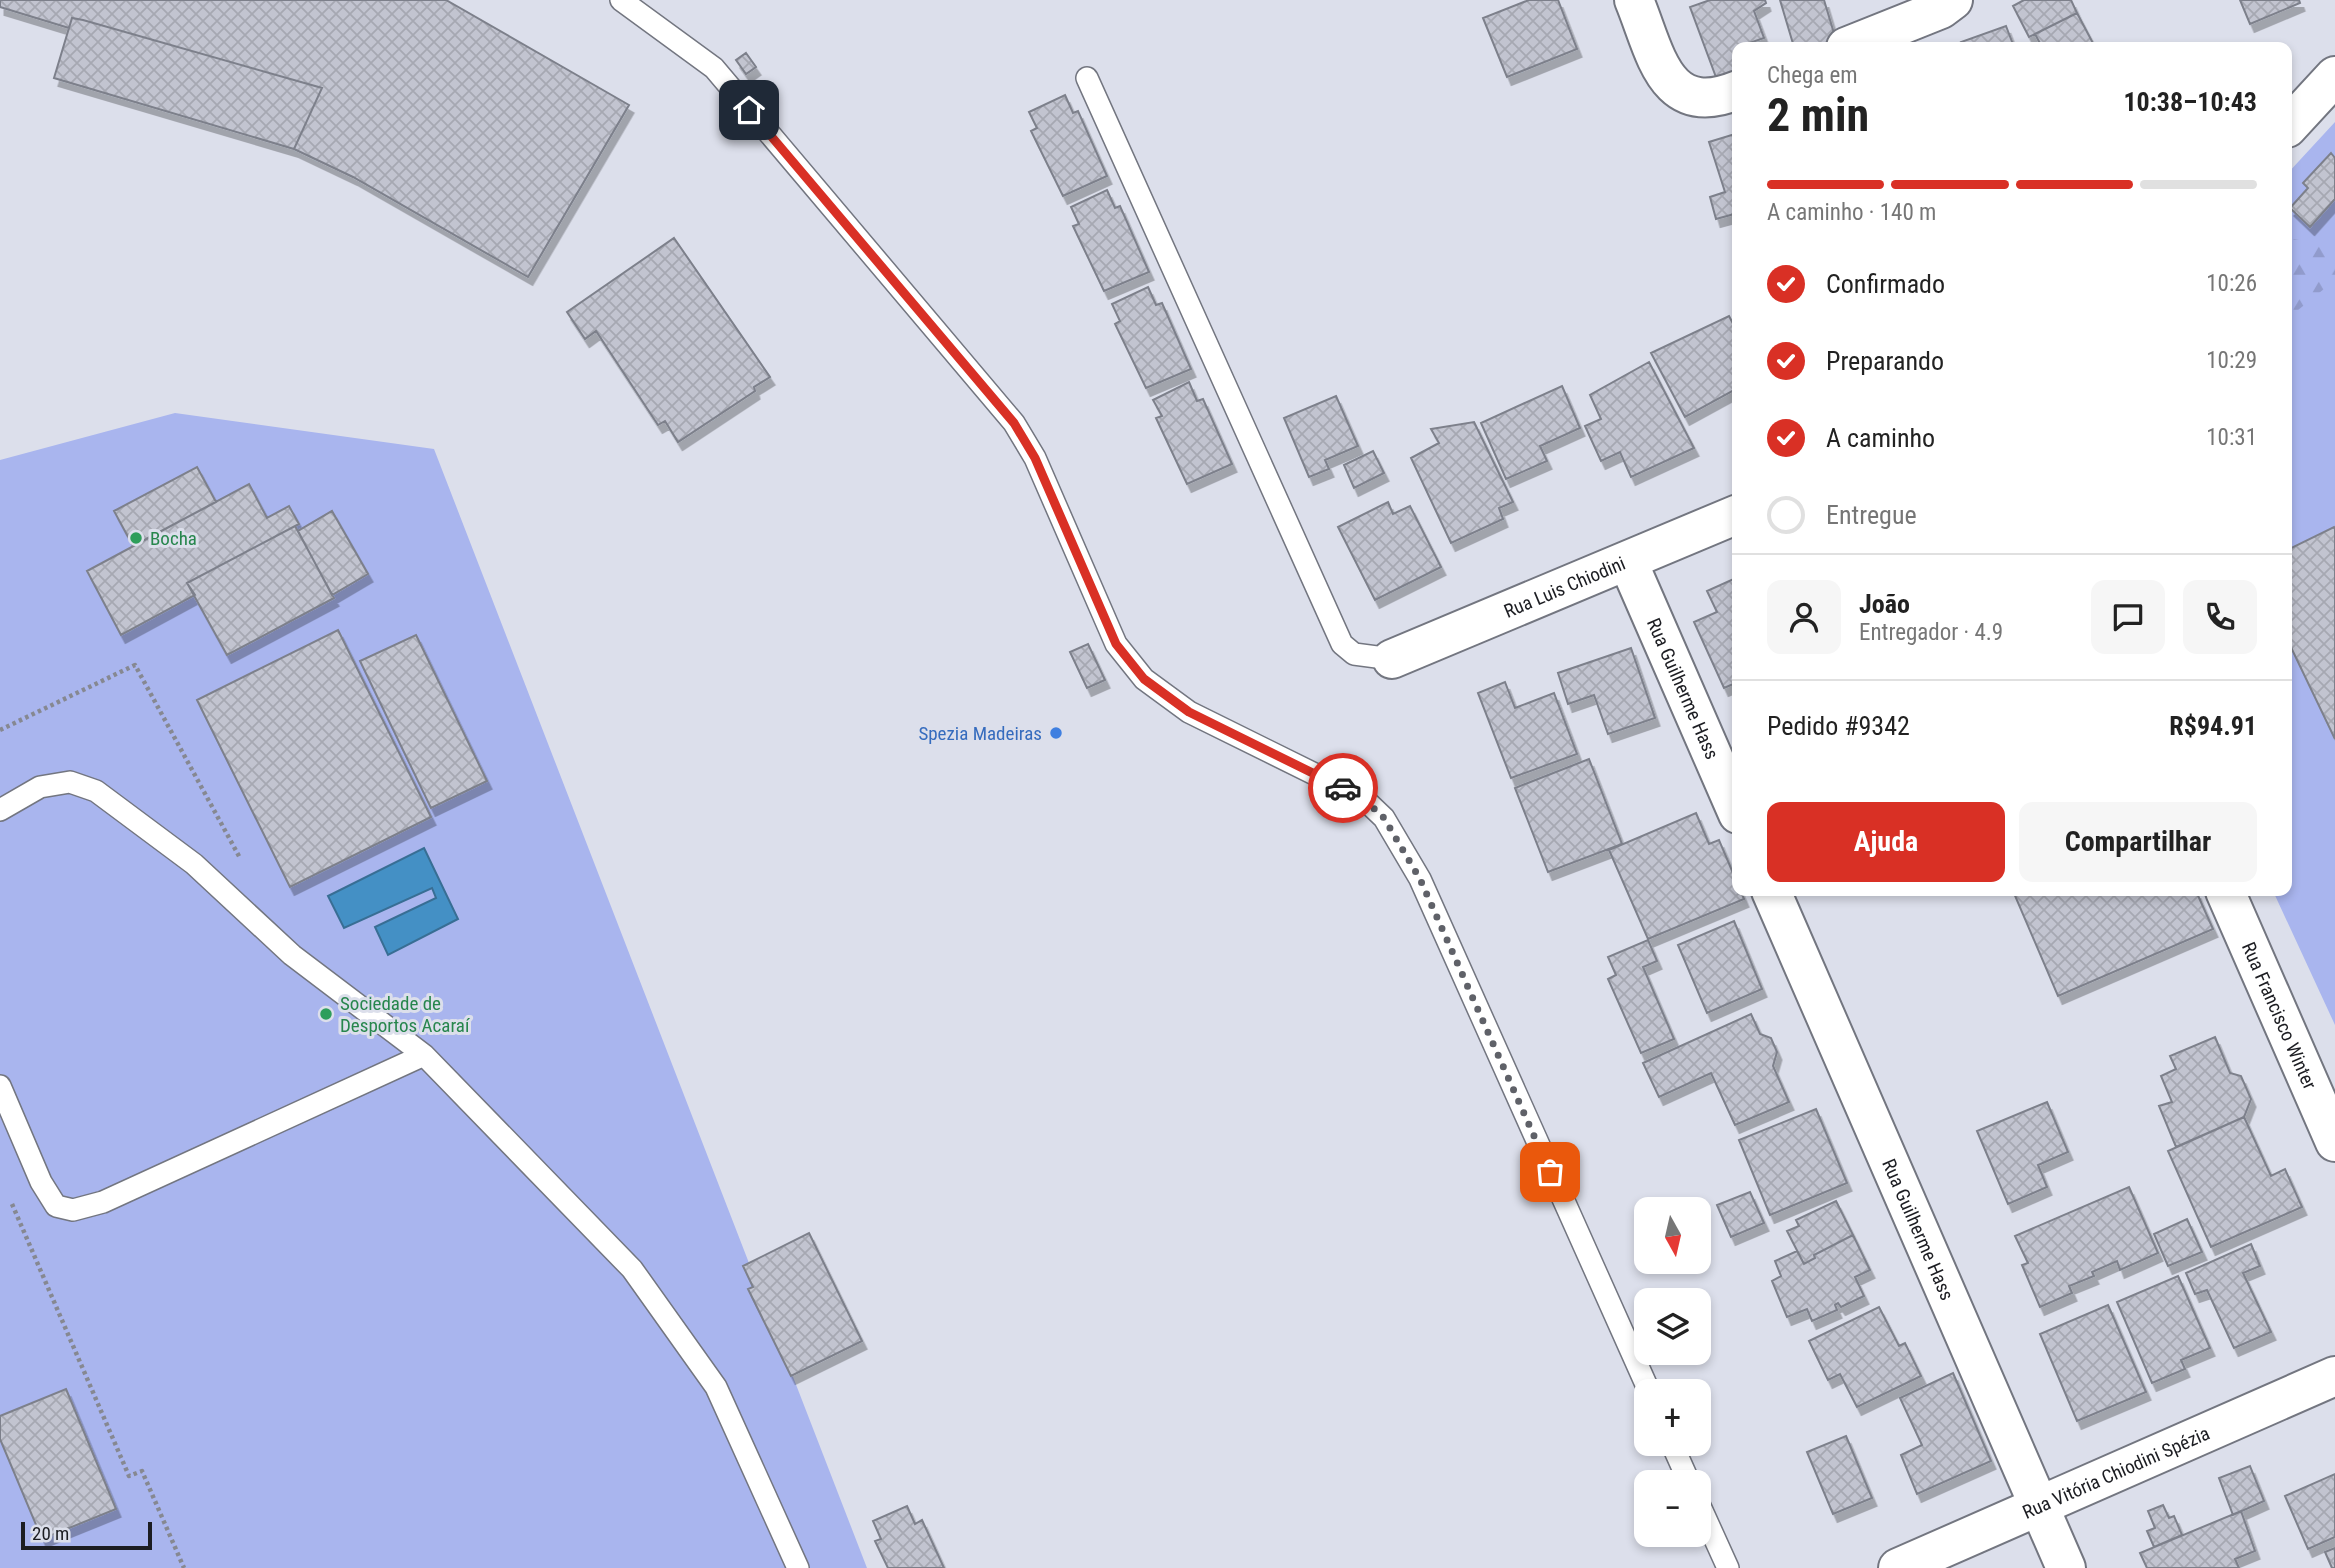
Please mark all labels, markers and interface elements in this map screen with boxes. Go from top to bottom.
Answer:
text: Chega em [1767,62,1858,89]
pin [719,80,779,140]
text: 10:38–10:43 [2123,87,2257,117]
text: 2 min [1767,88,1869,142]
icon: home [730,91,768,129]
text: A caminho · 140 m [1767,199,1936,226]
icon: check [1767,265,1805,303]
text: Confirmado [1826,269,1945,299]
text: 10:26 [2206,270,2257,297]
icon: check [1767,342,1805,380]
text: Preparando [1826,346,1944,376]
text: 10:29 [2206,347,2257,374]
icon: check [1767,419,1805,457]
text: A caminho [1826,423,1935,453]
text: 10:31 [2206,424,2257,451]
text: Entregue [1826,500,1917,530]
place label: Bocha [150,527,197,550]
marker: Bocha [128,530,144,546]
street label: Rua Luis Chiodini [1500,551,1629,622]
button: person [1767,580,1841,654]
button: chat [2091,580,2165,654]
button: phone [2183,580,2257,654]
text: João [1859,589,1910,619]
street label: Rua Guilherme Hass [1642,614,1724,763]
text: Entregador · 4.9 [1859,619,2003,646]
text: Pedido #9342 [1767,711,1910,741]
text: R$94.91 [2169,711,2257,741]
place label: Spezia Madeiras [918,722,1042,745]
marker: Spezia Madeiras [1048,725,1064,741]
courier [1308,753,1378,823]
icon: car [1324,769,1362,807]
button: Ajuda [1767,802,2005,882]
button: Compartilhar [2019,802,2257,882]
street label: Rua Francisco Winter [2237,938,2322,1093]
place label: Sociedade de Desportos Acaraí [340,992,471,1037]
marker: Sociedade de Desportos Acaraí [318,1006,334,1022]
pin [1520,1142,1580,1202]
icon: bag [1531,1153,1569,1191]
street label: Rua Guilherme Hass [1878,1155,1959,1303]
north arrow [1634,1197,1712,1274]
map controls [1634,1197,1711,1547]
button: layers [1634,1288,1711,1365]
button: + [1634,1379,1711,1456]
street label: Rua Vitória Chiodini Spézia [2019,1421,2213,1523]
button: − [1634,1470,1711,1547]
scale bar [21,1519,152,1551]
text: 20 m [32,1522,69,1545]

